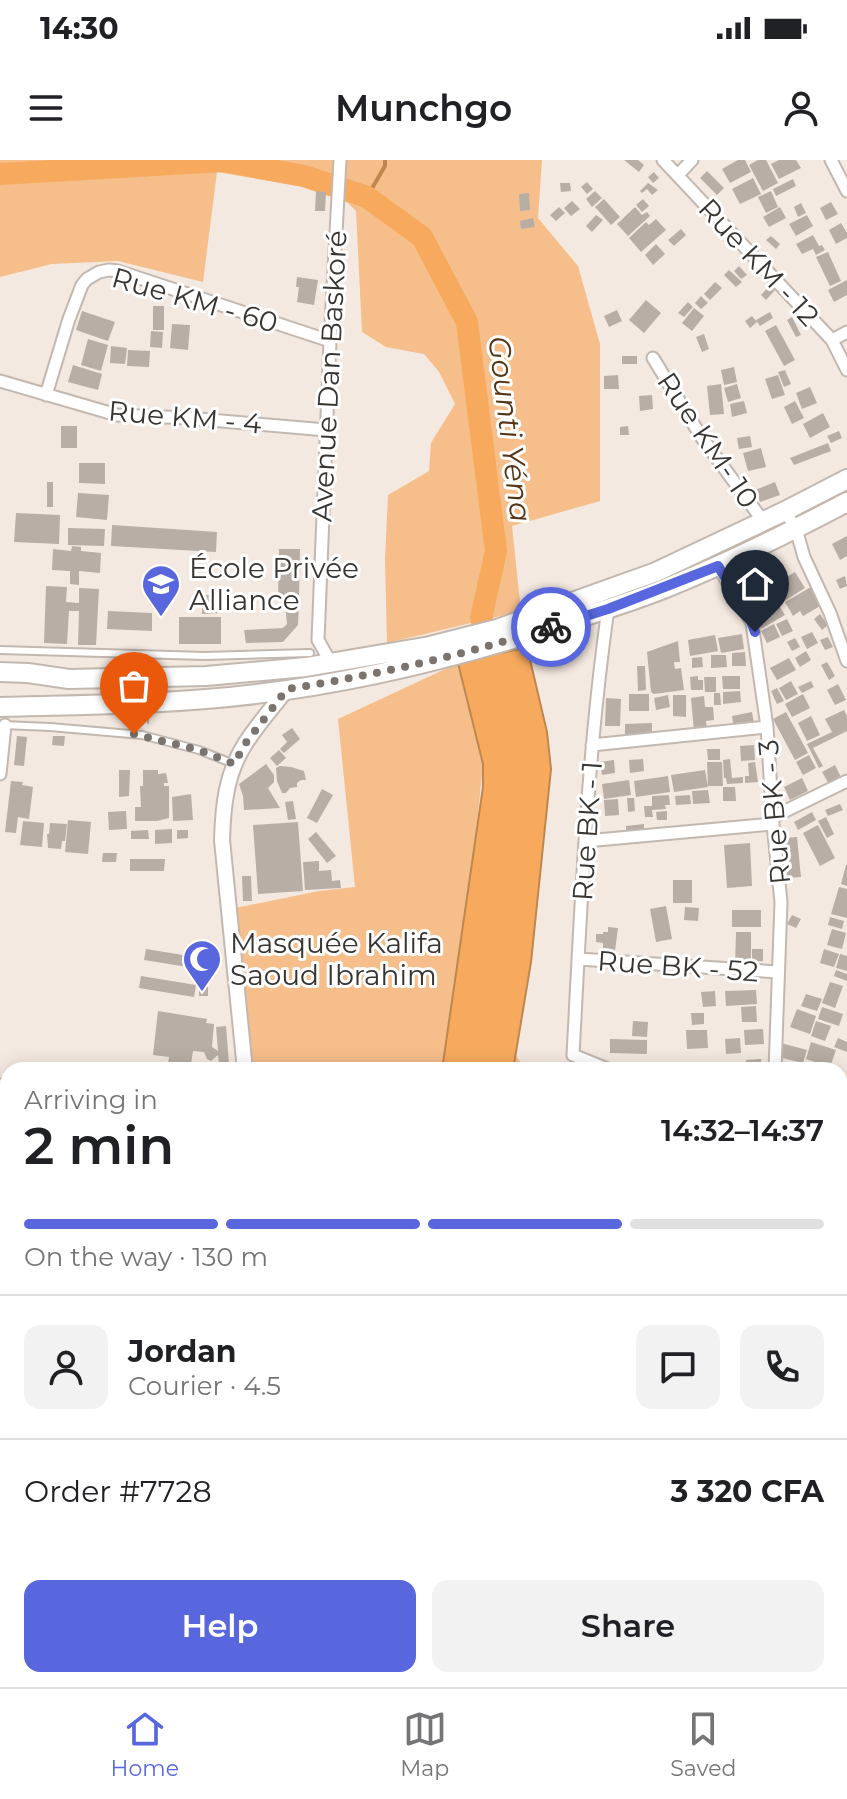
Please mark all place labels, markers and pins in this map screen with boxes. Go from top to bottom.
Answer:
pin [721,550,789,632]
place label: École Privée Alliance [189,551,359,617]
school or university icon: École Privée Alliance [140,563,182,618]
pin [100,652,168,734]
place label: Masquée Kalifa Saoud Ibrahim [230,926,443,992]
mosque icon: Masquée Kalifa Saoud Ibrahim [181,938,223,993]

